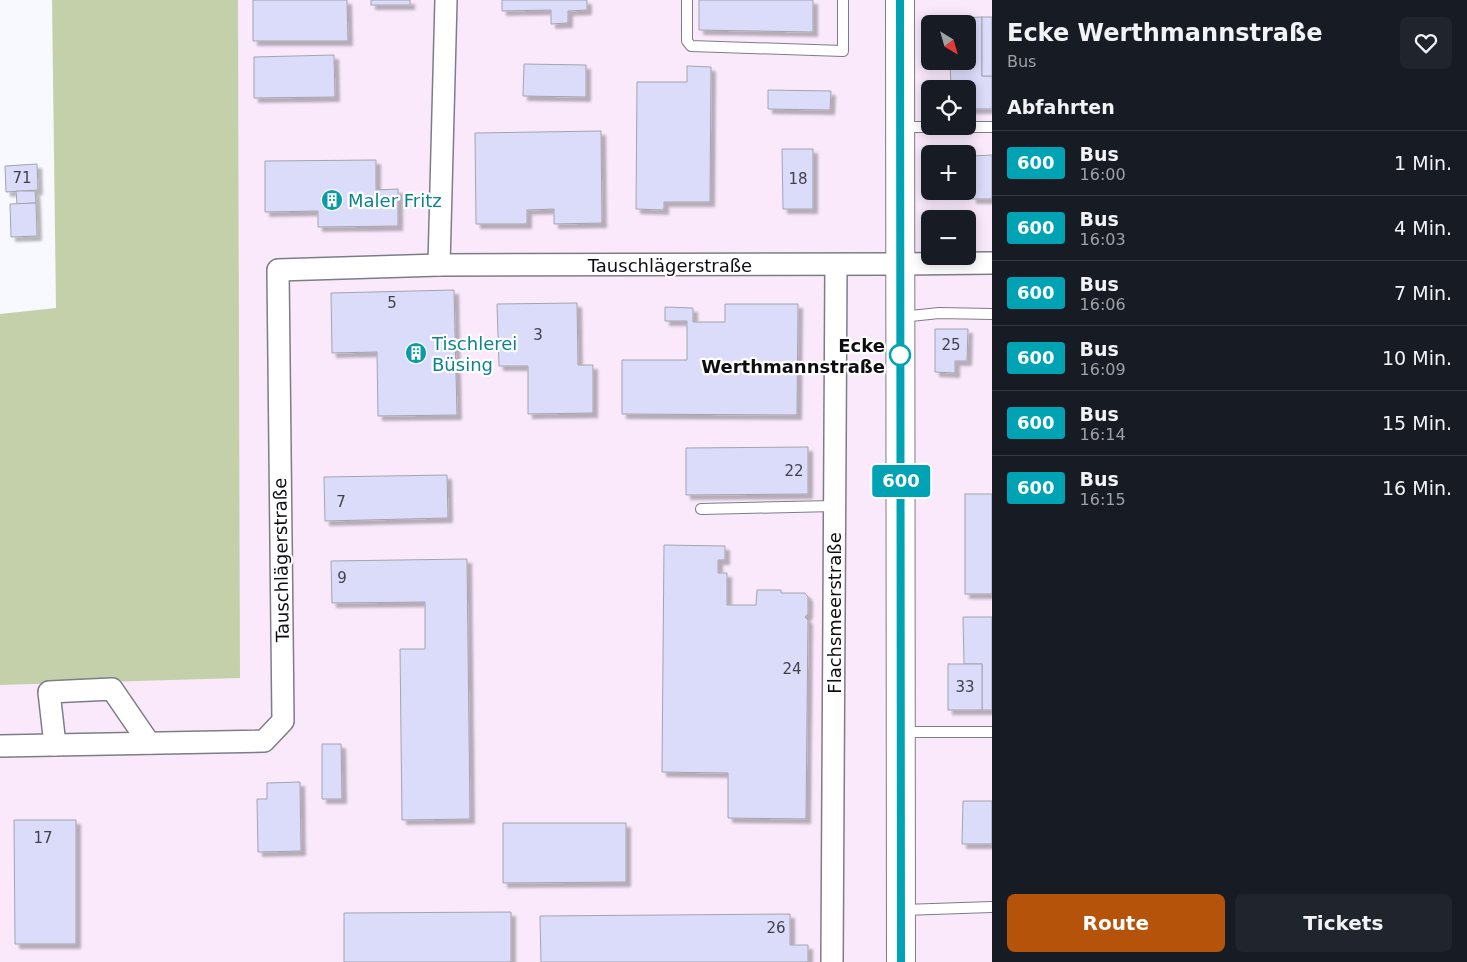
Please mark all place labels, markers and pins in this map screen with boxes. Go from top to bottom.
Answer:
building icon: Maler Fritz [320,188,344,212]
place label: Maler Fritz [348,190,442,211]
place label: Tischlerei Büsing [431,333,517,375]
place label: Ecke Werthmannstraße [701,335,885,377]
building icon: Tischlerei Büsing [404,341,428,365]
marker: Ecke Werthmannstraße [889,344,911,366]

